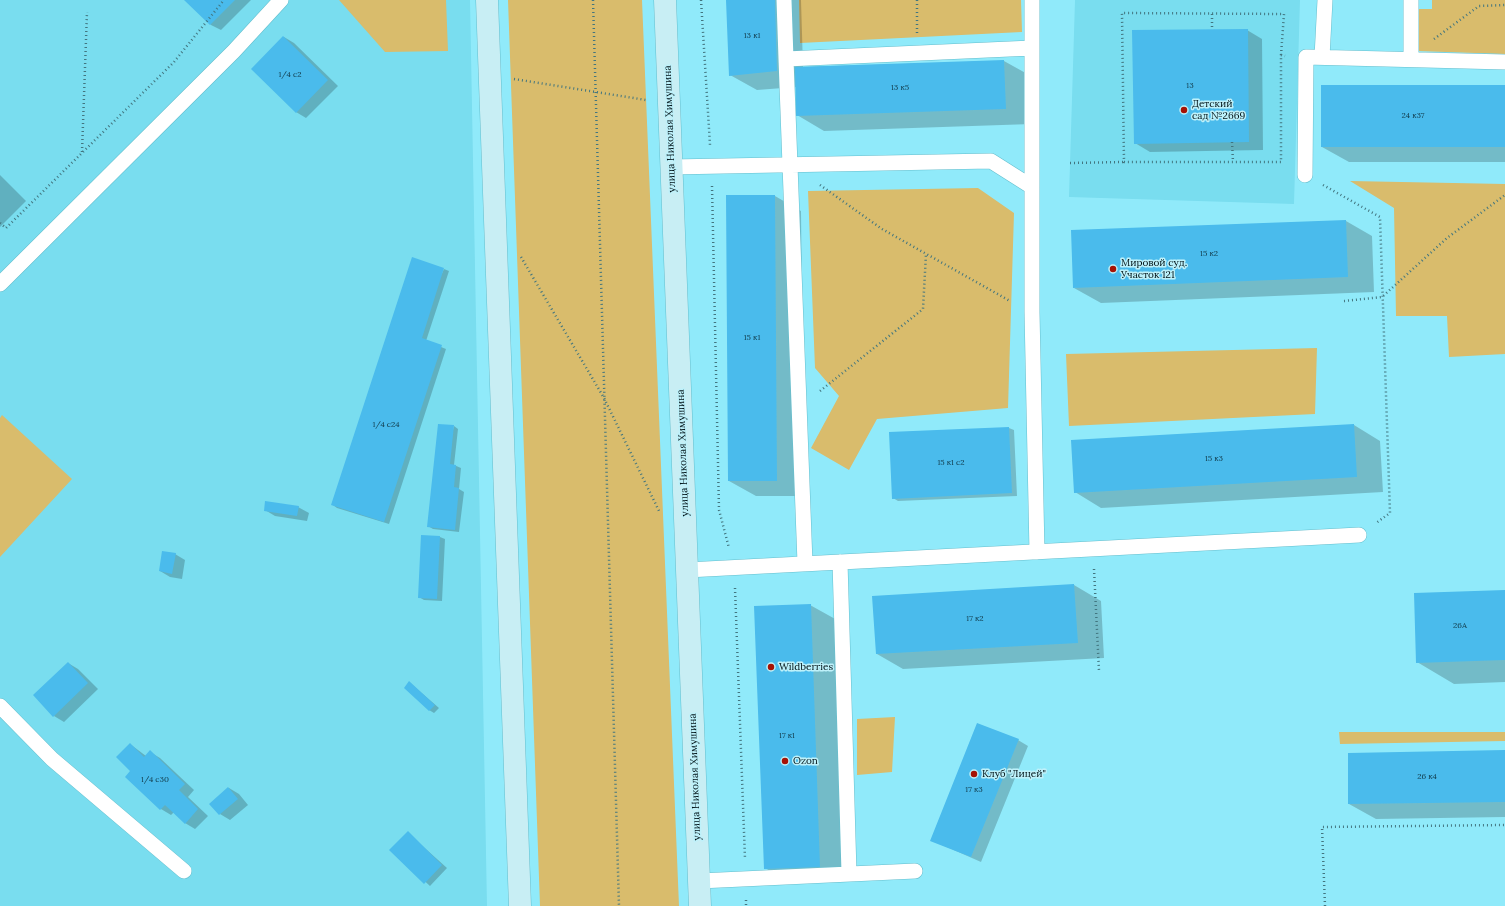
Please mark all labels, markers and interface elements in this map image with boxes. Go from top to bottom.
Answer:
house number: 13 к1 [744,31,760,41]
street label: улица Николая Химушина [662,65,678,193]
house number: 1/4 с2 [279,70,301,80]
house number: 13 [1186,81,1194,91]
house number: 13 к5 [891,83,909,93]
place label: Детский сад №2669 [1192,98,1245,122]
marker: Детский сад №2669 [1179,105,1189,115]
house number: 24 к37 [1402,111,1424,121]
house number: 15 к2 [1200,249,1218,259]
place label: Мировой суд. Участок 121 [1121,257,1187,280]
marker: Мировой суд. Участок 121 [1108,264,1118,274]
house number: 15 к1 [744,333,760,343]
street label: улица Николая Химушина [675,389,691,517]
house number: 1/4 с24 [372,420,400,430]
house number: 15 к3 [1205,454,1223,464]
house number: 15 к1 с2 [937,458,965,468]
house number: 17 к2 [966,614,984,624]
house number: 26А [1453,621,1467,631]
place label: Wildberries [779,661,833,673]
marker: Wildberries [766,662,776,672]
street label: улица Николая Химушина [687,713,703,841]
house number: 17 к1 [779,731,795,741]
place label: Ozon [793,755,818,767]
marker: Ozon [780,756,790,766]
place label: Клуб "Лицей" [982,768,1046,780]
marker: Клуб "Лицей" [969,769,979,779]
house number: 26 к4 [1417,772,1437,782]
house number: 1/4 с30 [141,775,169,785]
house number: 17 к3 [965,785,983,795]

